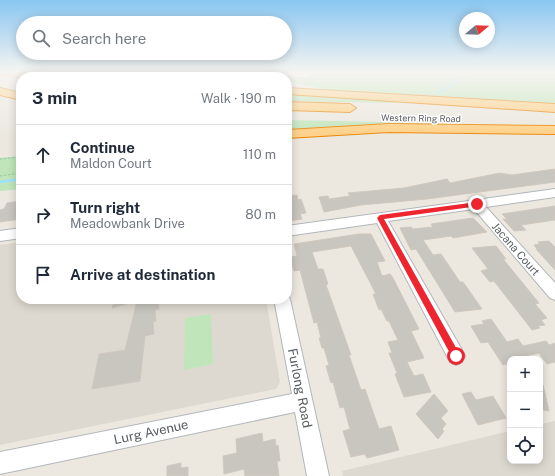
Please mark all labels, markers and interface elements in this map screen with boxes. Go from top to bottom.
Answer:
north arrow [459,12,495,48]
search box [16,16,292,60]
icon: search [30,27,52,49]
text: Search here [62,30,146,47]
text: 3 min [32,88,77,108]
text: Walk · 190 m [201,91,276,106]
street label: Western Ring Road [381,112,461,124]
text: Continue [70,139,135,156]
icon: ahead [32,144,54,166]
text: 110 m [243,147,276,162]
text: Maldon Court [70,156,152,171]
route end [468,195,486,213]
text: Turn right [70,199,140,216]
icon: right [32,204,54,226]
text: 80 m [245,207,276,222]
text: Meadowbank Drive [70,216,185,231]
street label: Jacana Court [490,220,542,278]
icon: arrive [32,264,54,286]
text: Arrive at destination [70,266,215,283]
street label: Furlong Road [285,347,315,429]
route start [447,347,465,365]
map controls [507,356,543,464]
button: + [507,356,543,392]
button: − [507,392,543,428]
street label: Lurg Avenue [112,417,190,447]
button: locate [507,428,543,464]

